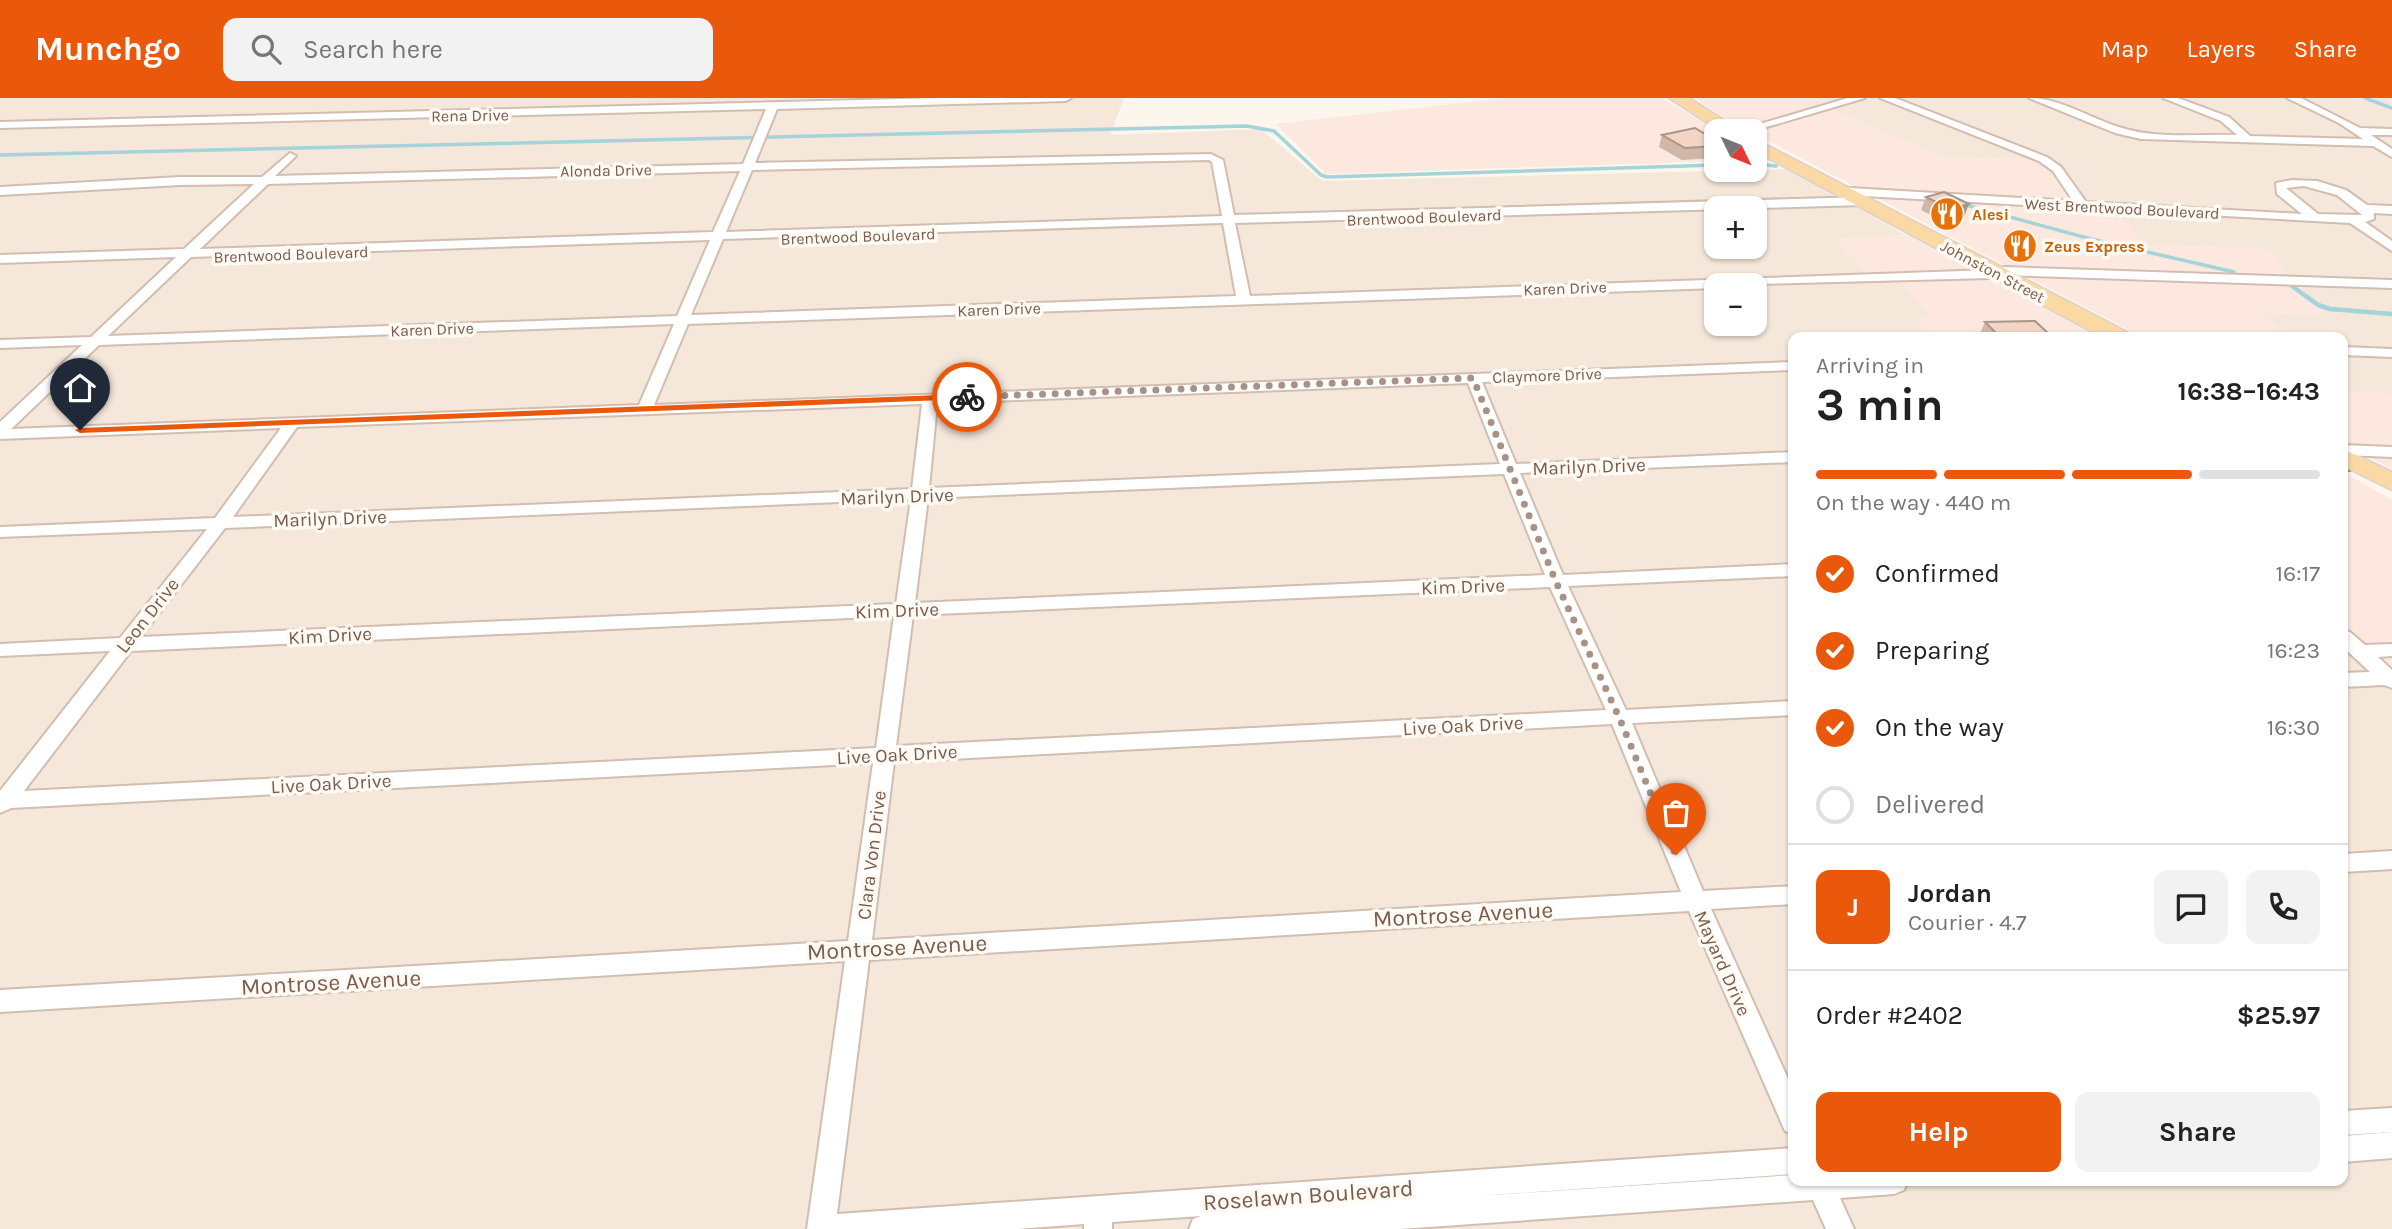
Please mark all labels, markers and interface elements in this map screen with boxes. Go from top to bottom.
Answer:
search box [223,18,713,81]
text: Munchgo [35,30,181,68]
icon: search [247,30,285,68]
text: Search here [303,34,443,65]
text: Map [2101,35,2149,63]
text: Layers [2187,35,2256,63]
text: Share [2294,35,2357,63]
street label: Rena Drive [431,105,509,126]
north arrow [1704,119,1768,182]
map controls [1704,119,1767,336]
street label: Alonda Drive [560,160,652,181]
street label: West Brentwood Boulevard [2024,194,2220,223]
restaurant icon: Alesi [1928,195,1966,233]
button: + [1704,196,1767,259]
street label: Brentwood Boulevard [1346,205,1502,230]
place label: Alesi [1972,205,2009,224]
street label: Brentwood Boulevard [780,224,936,249]
restaurant icon: Zeus Express [2001,227,2039,265]
street label: Johnston Street [1938,236,2048,307]
place label: Zeus Express [2044,237,2145,256]
street label: Brentwood Boulevard [213,242,369,267]
button: − [1704,273,1767,336]
street label: Karen Drive [1523,278,1607,299]
street label: Karen Drive [957,299,1041,320]
street label: Karen Drive [390,319,474,340]
text: Arriving in [1816,352,1924,379]
pin [50,358,110,430]
courier [932,362,1002,432]
street label: Claymore Drive [1492,364,1602,387]
icon: home [61,369,99,407]
text: 16:38–16:43 [2178,376,2320,407]
icon: bike [948,378,986,416]
text: 3 min [1816,378,1944,432]
street label: Marilyn Drive [1532,454,1646,480]
street label: Marilyn Drive [840,484,954,510]
text: On the way · 440 m [1816,489,2011,516]
street label: Marilyn Drive [273,506,387,532]
icon: check [1816,555,1854,593]
text: Confirmed [1875,558,2000,589]
text: 16:17 [2276,560,2320,587]
street label: Leon Drive [112,574,184,658]
street label: Kim Drive [1421,575,1505,599]
street label: Kim Drive [855,599,939,623]
street label: Kim Drive [288,623,373,649]
icon: check [1816,632,1854,670]
text: Preparing [1875,635,1989,666]
text: 16:23 [2267,637,2320,664]
icon: check [1816,709,1854,747]
street label: Live Oak Drive [1402,712,1524,740]
text: On the way [1875,712,2004,743]
text: 16:30 [2267,714,2320,741]
street label: Live Oak Drive [836,741,958,769]
street label: Live Oak Drive [270,770,392,798]
pin [1646,783,1706,855]
street label: Clara Von Drive [853,789,891,921]
text: Delivered [1875,789,1985,820]
icon: bag [1657,794,1695,832]
button: chat [2154,870,2228,944]
button: phone [2246,870,2320,944]
text: Jordan [1908,878,1992,909]
text: J [1847,892,1859,923]
street label: Montrose Avenue [1372,896,1554,933]
street label: Mayard Drive [1689,907,1755,1019]
text: Courier · 4.7 [1908,909,2027,936]
street label: Montrose Avenue [806,929,988,966]
street label: Montrose Avenue [240,964,422,1001]
text: Order #2402 [1816,1000,1963,1031]
text: $25.97 [2237,1000,2320,1031]
button: Help [1816,1092,2061,1172]
button: Share [2075,1092,2320,1172]
street label: Roselawn Boulevard [1202,1175,1414,1216]

